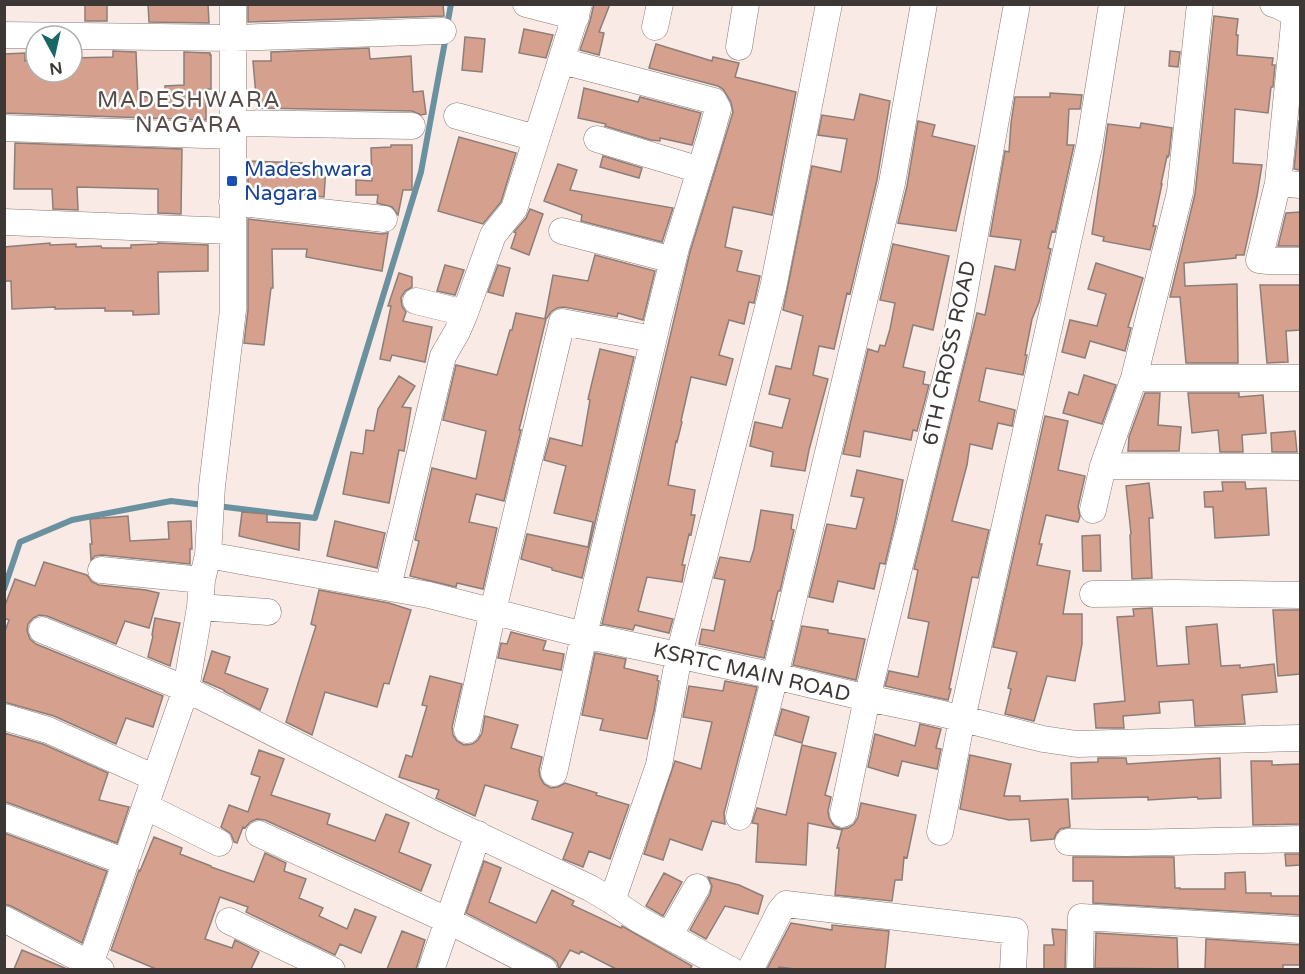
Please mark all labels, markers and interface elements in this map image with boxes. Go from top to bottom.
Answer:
north arrow [24,24,84,84]
text: N [48,57,64,79]
district label: MADESHWARA NAGARA [97,87,281,138]
place label: Madeshwara Nagara [244,157,372,206]
marker: Madeshwara Nagara [225,174,239,188]
street label: 6TH CROSS ROAD [918,258,981,448]
street label: KSRTC MAIN ROAD [651,638,853,707]

